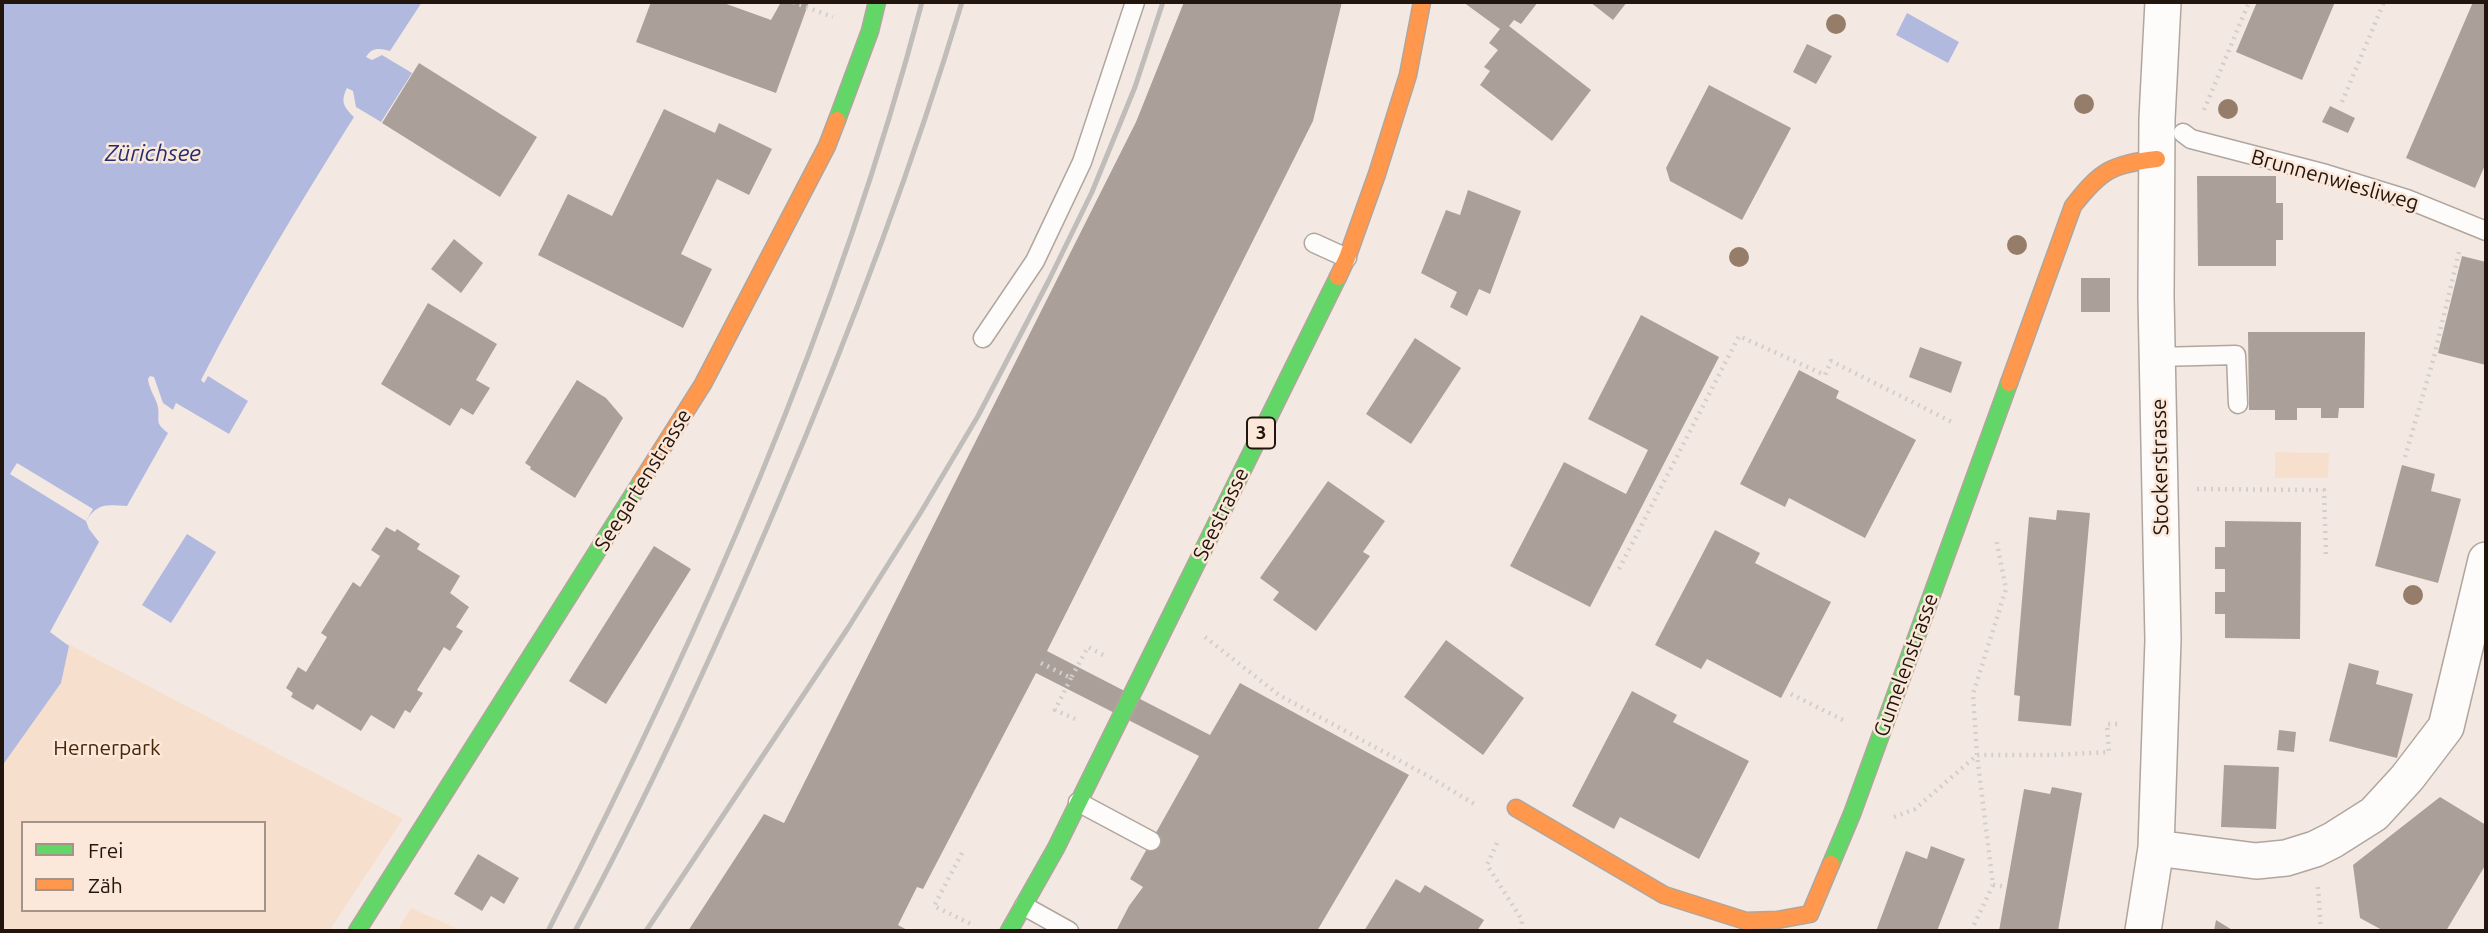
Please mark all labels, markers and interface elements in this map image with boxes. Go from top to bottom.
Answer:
water label: Zürichsee [105,139,201,167]
street label: Brunnenwiesliweg [2248,144,2422,216]
street label: Stockerstrasse [2146,398,2174,536]
street label: Seegartenstrasse [589,404,697,556]
road number: 3 [1247,418,1275,448]
street label: Seestrasse [1188,463,1254,565]
street label: Gumelenstrasse [1868,590,1944,740]
park label: Hernerpark [53,735,161,761]
legend [21,821,266,912]
text: Frei [88,838,123,862]
text: Zäh [88,873,123,897]

